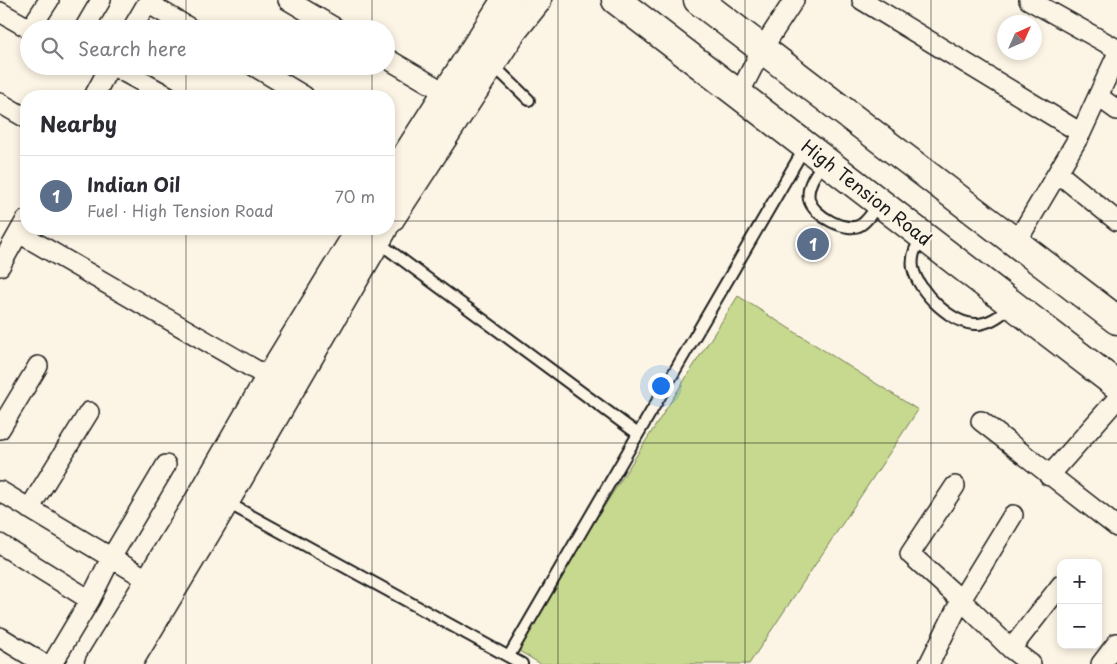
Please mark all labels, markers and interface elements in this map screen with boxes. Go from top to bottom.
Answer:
north arrow [997,15,1042,60]
search box [20,20,395,75]
icon: search [38,34,66,62]
text: Search here [78,34,187,62]
text: Nearby [40,107,117,139]
street label: High Tension Road [796,132,938,252]
text: Indian Oil [87,170,180,198]
text: 1 [52,184,60,208]
text: 70 m [335,184,375,208]
text: Fuel · High Tension Road [87,198,274,222]
pin: 1 [797,225,829,263]
your location [648,373,674,399]
map controls [1057,559,1102,649]
button: + [1057,559,1102,604]
button: − [1057,604,1102,649]

